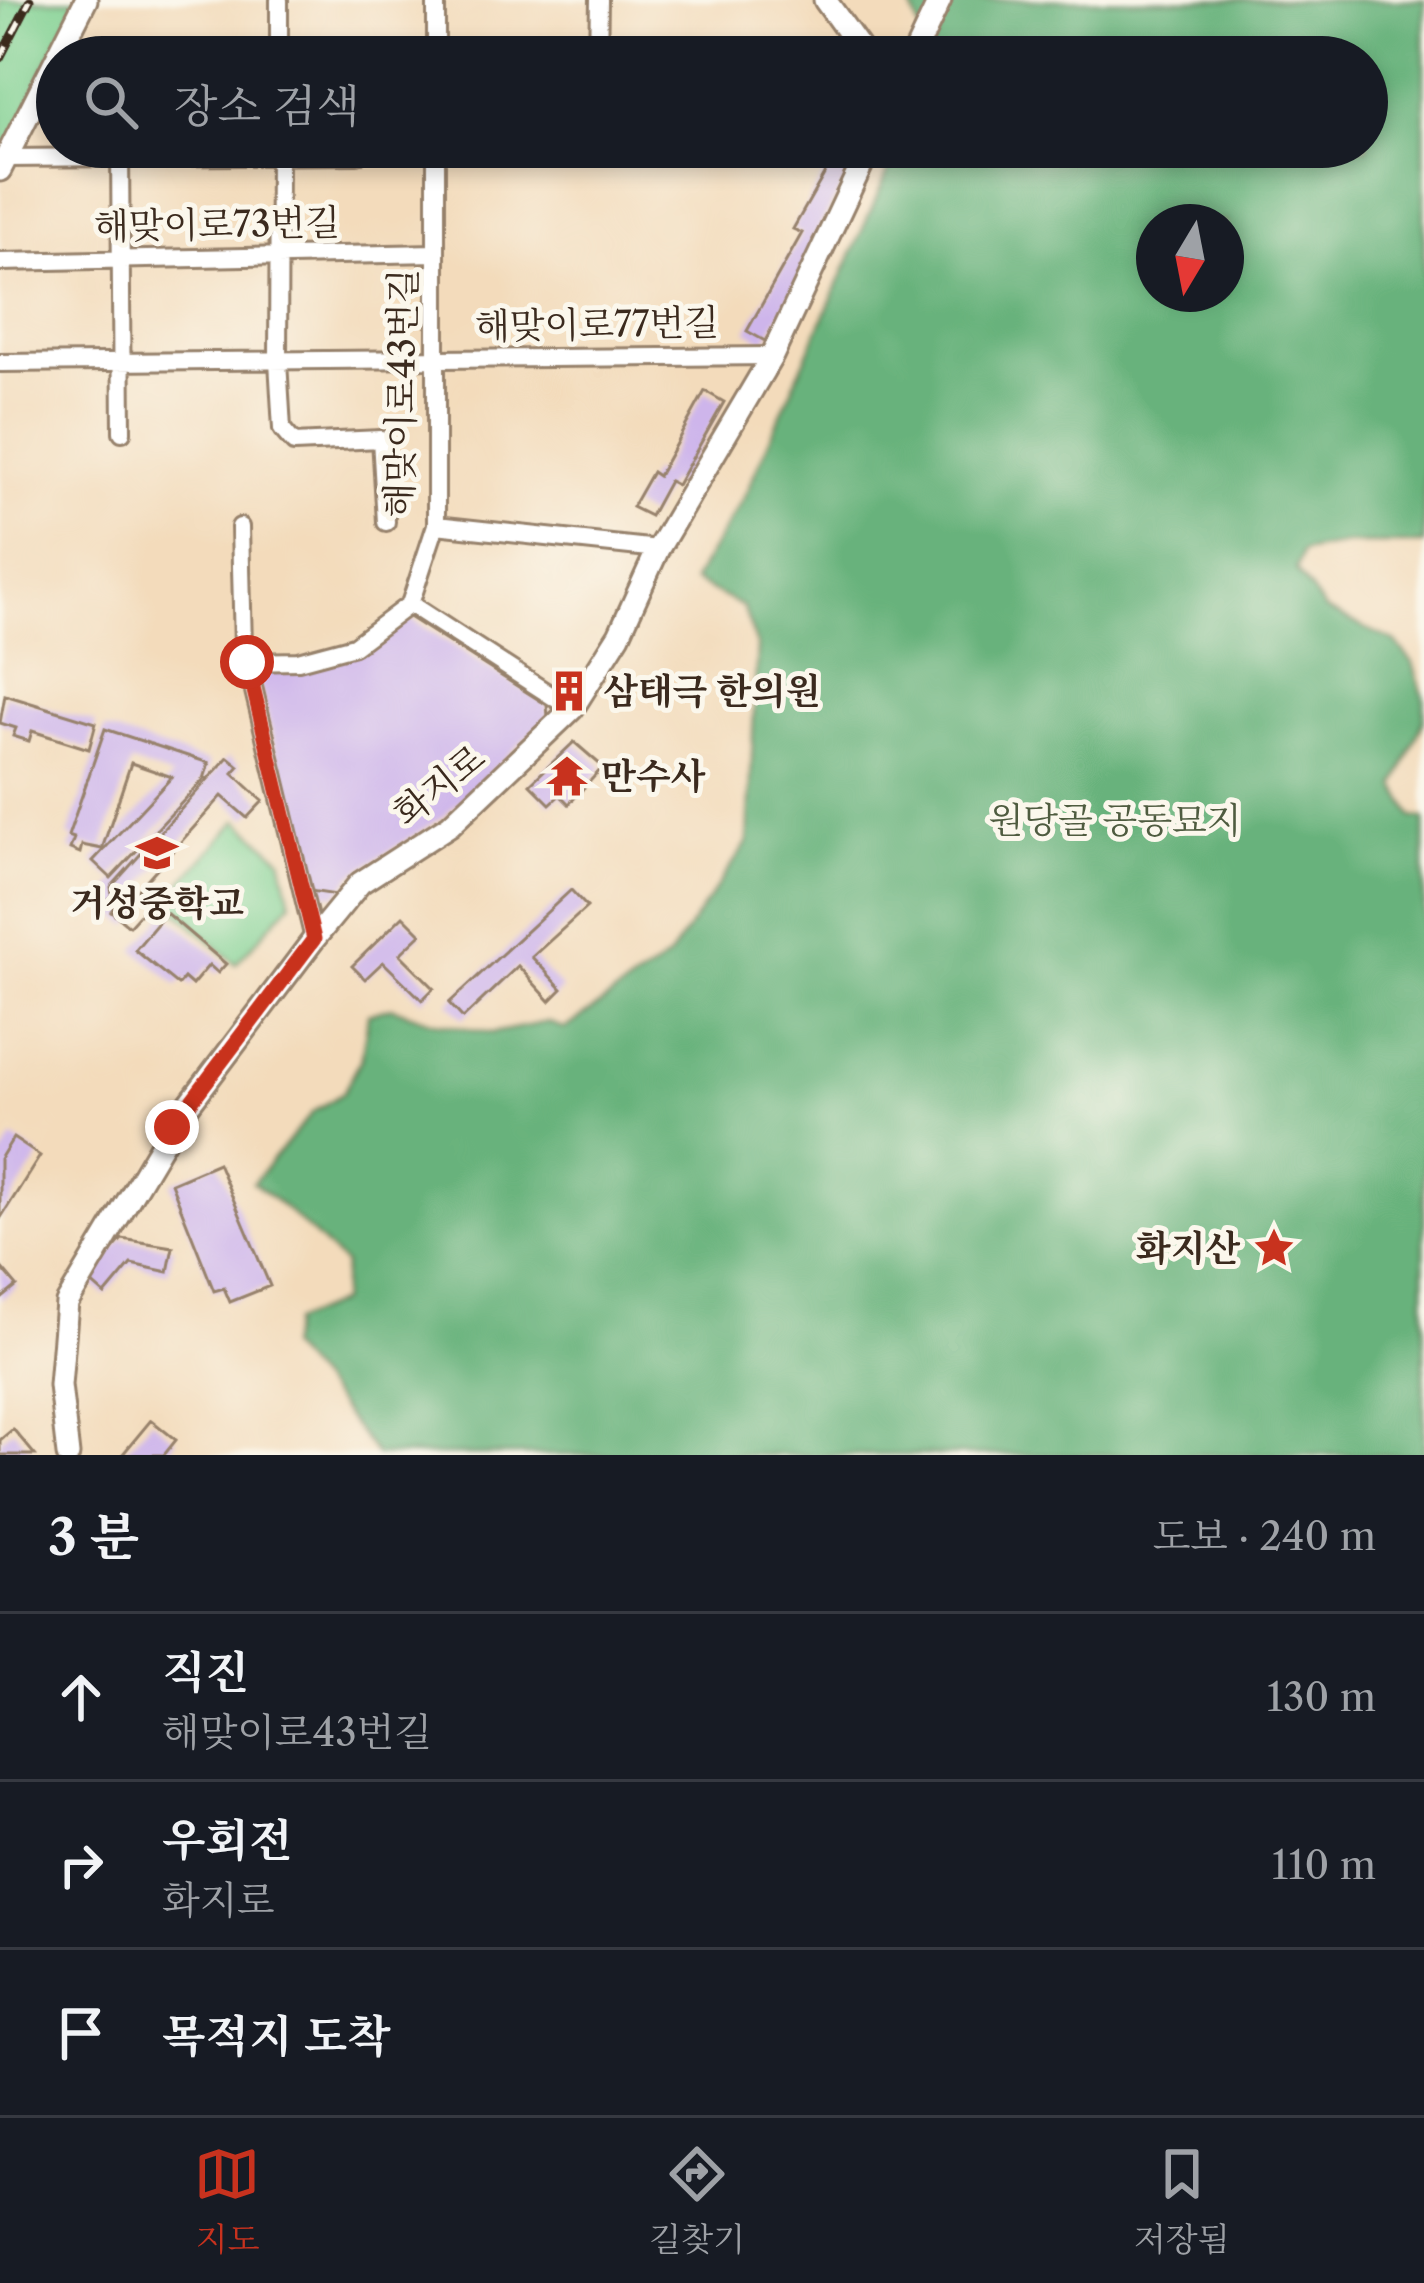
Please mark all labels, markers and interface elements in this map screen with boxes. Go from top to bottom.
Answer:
search box [36,36,1388,168]
icon: search [78,69,144,135]
text: 장소 검색 [174,78,360,134]
street label: 해맞이로73번길 [94,200,340,248]
north arrow [1136,204,1244,312]
street label: 해맞이로43번길 [377,268,425,518]
street label: 해맞이로77번길 [475,300,719,348]
route start [220,635,274,689]
building icon: 삼태극 한의원 [546,668,592,714]
place label: 삼태극 한의원 [603,669,821,713]
street label: 화지로 [385,735,494,835]
temple icon: 만수사 [544,753,590,799]
place label: 만수사 [601,754,706,798]
park label: 원당골 공동묘지 [988,798,1242,842]
school or university icon: 거성중학교 [134,830,180,876]
place label: 거성중학교 [70,881,244,925]
route end [145,1100,199,1154]
place icon: 화지산 [1251,1225,1297,1271]
place label: 화지산 [1136,1226,1240,1270]
text: 3 분 [48,1506,139,1568]
text: 도보 · 240 m [1153,1512,1376,1560]
text: 직진 [162,1644,249,1700]
icon: ahead [48,1664,114,1730]
text: 130 m [1267,1673,1376,1721]
text: 해맞이로43번길 [162,1708,432,1756]
text: 우회전 [162,1812,292,1868]
icon: right [48,1832,114,1898]
text: 110 m [1272,1841,1376,1889]
text: 화지로 [162,1876,275,1924]
icon: arrive [48,2000,114,2066]
text: 목적지 도착 [162,2008,391,2064]
tab: 지도 [194,2141,260,2260]
tab: 길찾기 [649,2141,745,2260]
tab: 저장됨 [1134,2141,1230,2260]

